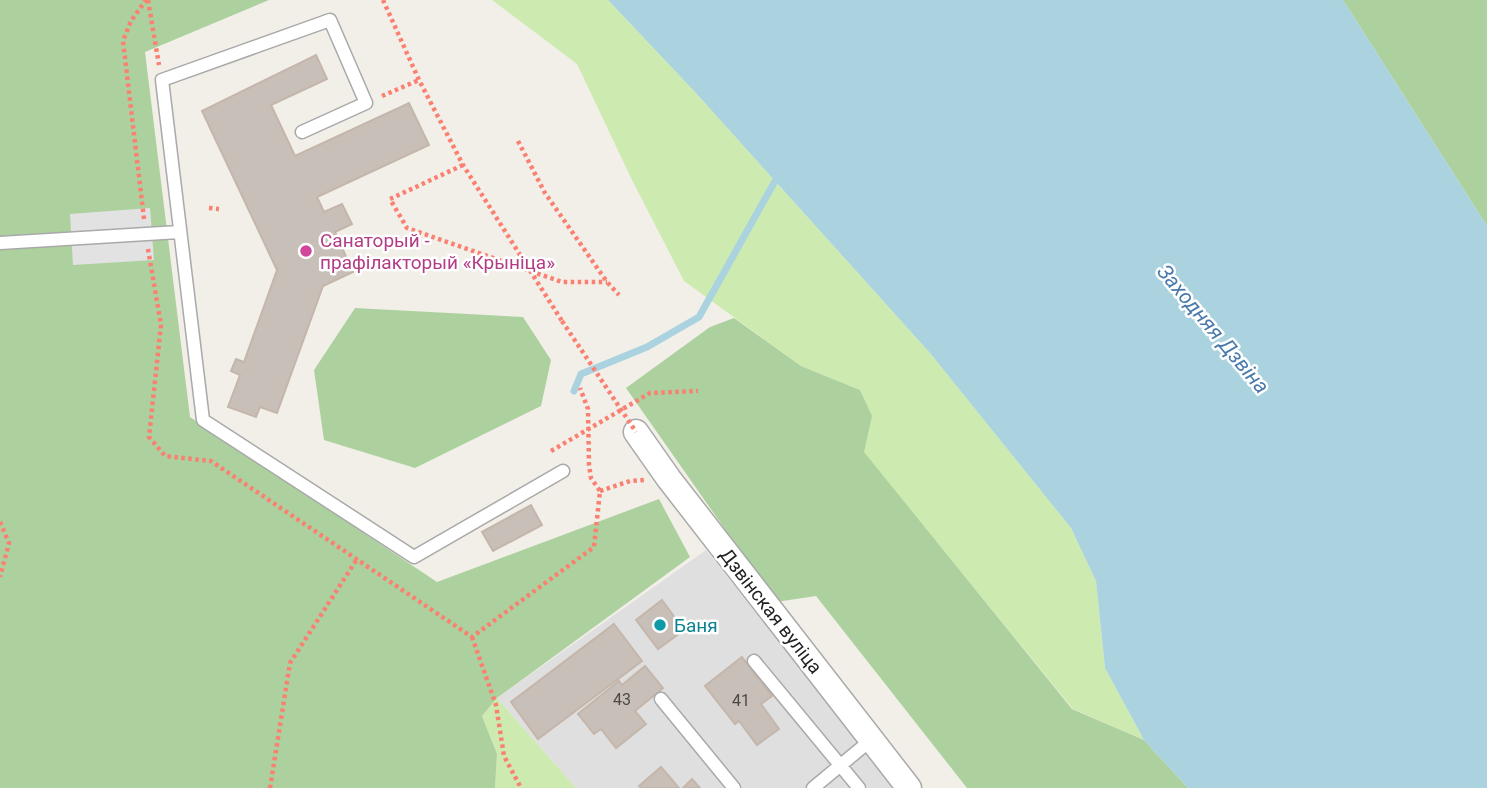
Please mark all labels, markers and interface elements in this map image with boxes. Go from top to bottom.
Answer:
place label: Санаторый - прафілакторый «Крыніца» [320,229,555,274]
marker: Санаторый - прафілакторый «Крыніца» [298,243,314,259]
water label: Заходняя Дзвіна [1152,260,1274,398]
street label: Дзвінская вуліца [715,544,827,678]
place label: Баня [674,614,718,637]
marker: Баня [652,617,668,633]
house number: 43 [613,690,631,709]
house number: 41 [732,691,750,710]

